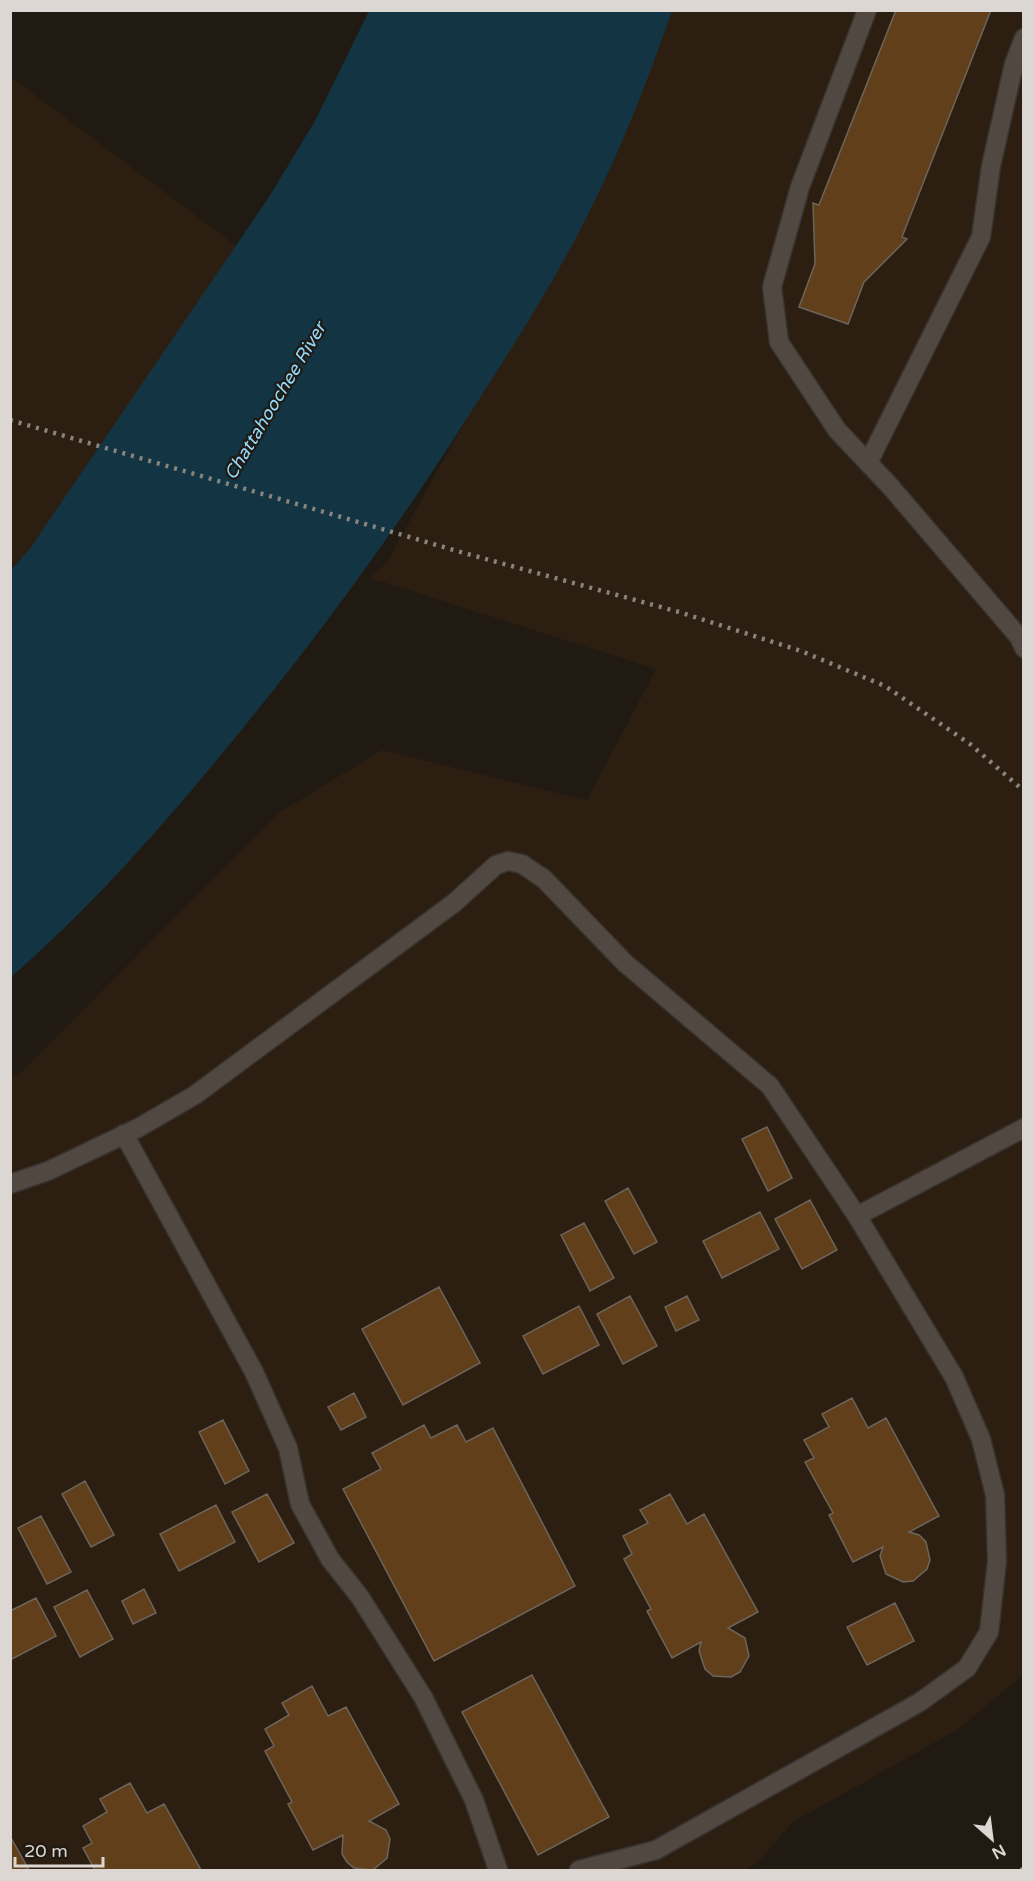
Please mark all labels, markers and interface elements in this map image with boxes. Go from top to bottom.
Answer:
water label: Chattahoochee River [219,317,332,484]
north arrow [962,1809,1022,1869]
scale bar [15,1830,104,1868]
text: 20 m [24,1840,68,1862]
text: N [988,1840,1009,1863]

